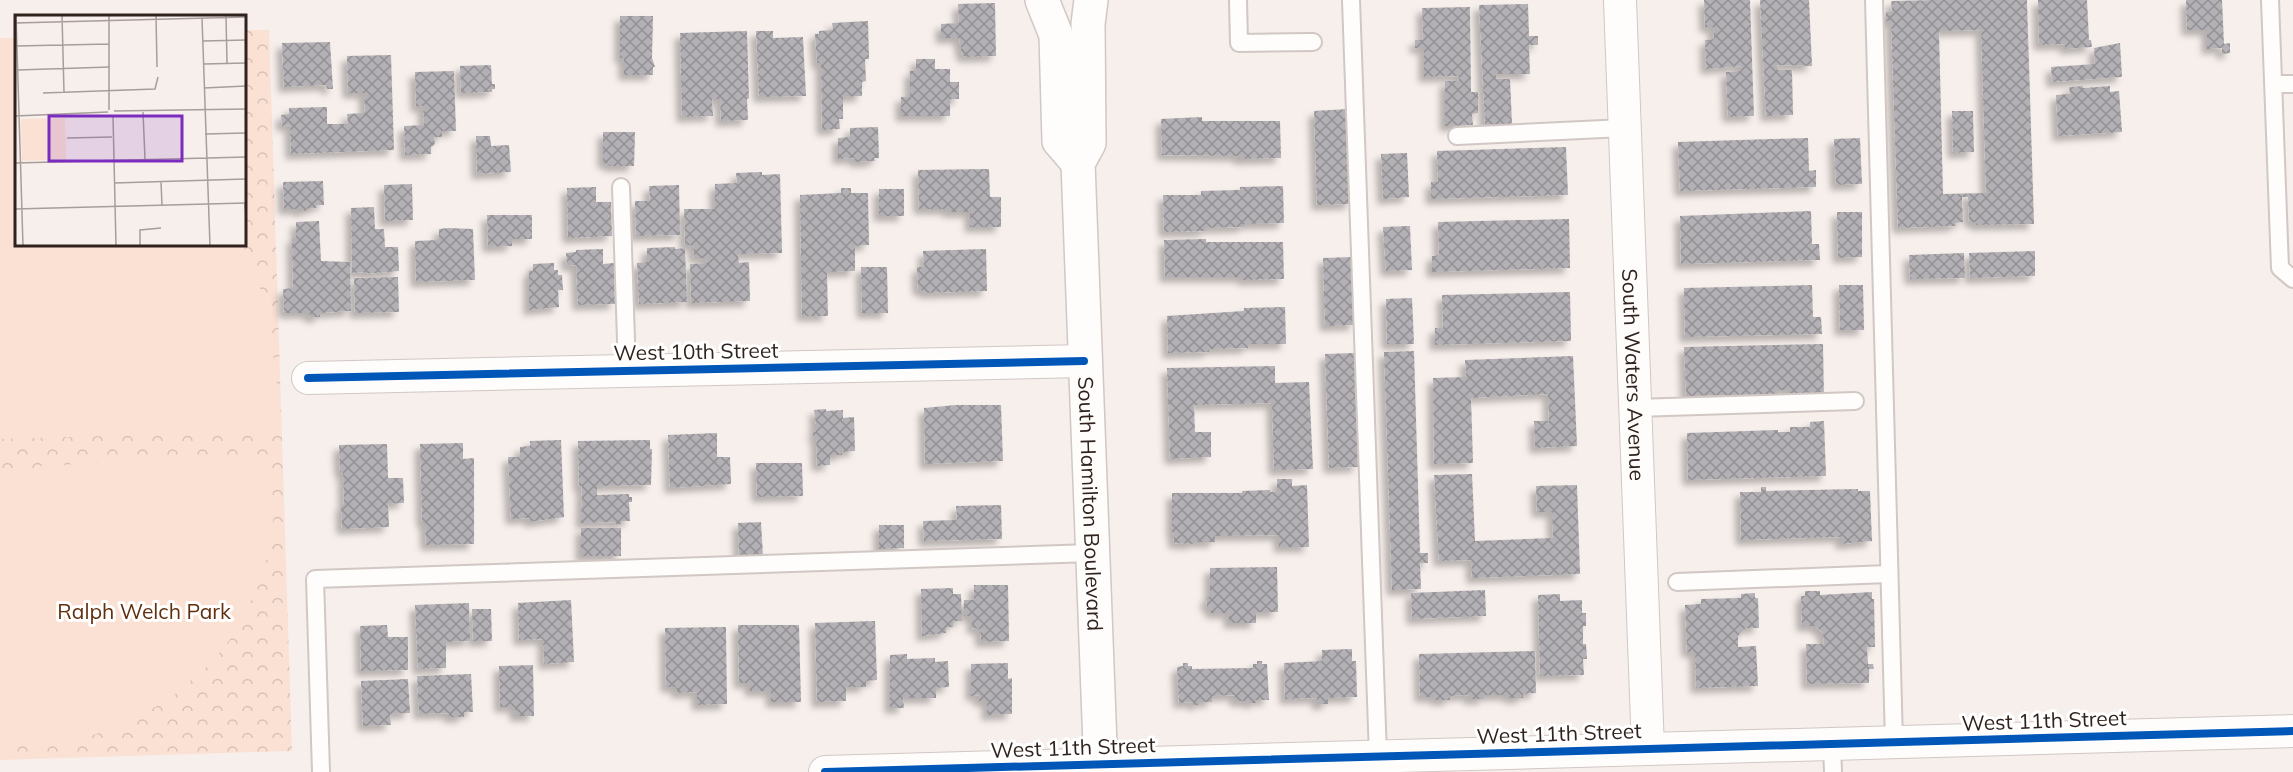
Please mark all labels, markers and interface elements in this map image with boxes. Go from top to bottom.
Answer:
inset map [15,15,246,246]
street label: South Waters Avenue [1617,268,1651,481]
street label: West 10th Street [613,337,779,365]
street label: South Hamilton Boulevard [1073,376,1109,632]
park label: Ralph Welch Park [57,598,231,624]
street label: West 11th Street [1961,704,2127,736]
street label: West 11th Street [1476,717,1642,749]
street label: West 11th Street [990,731,1156,763]

